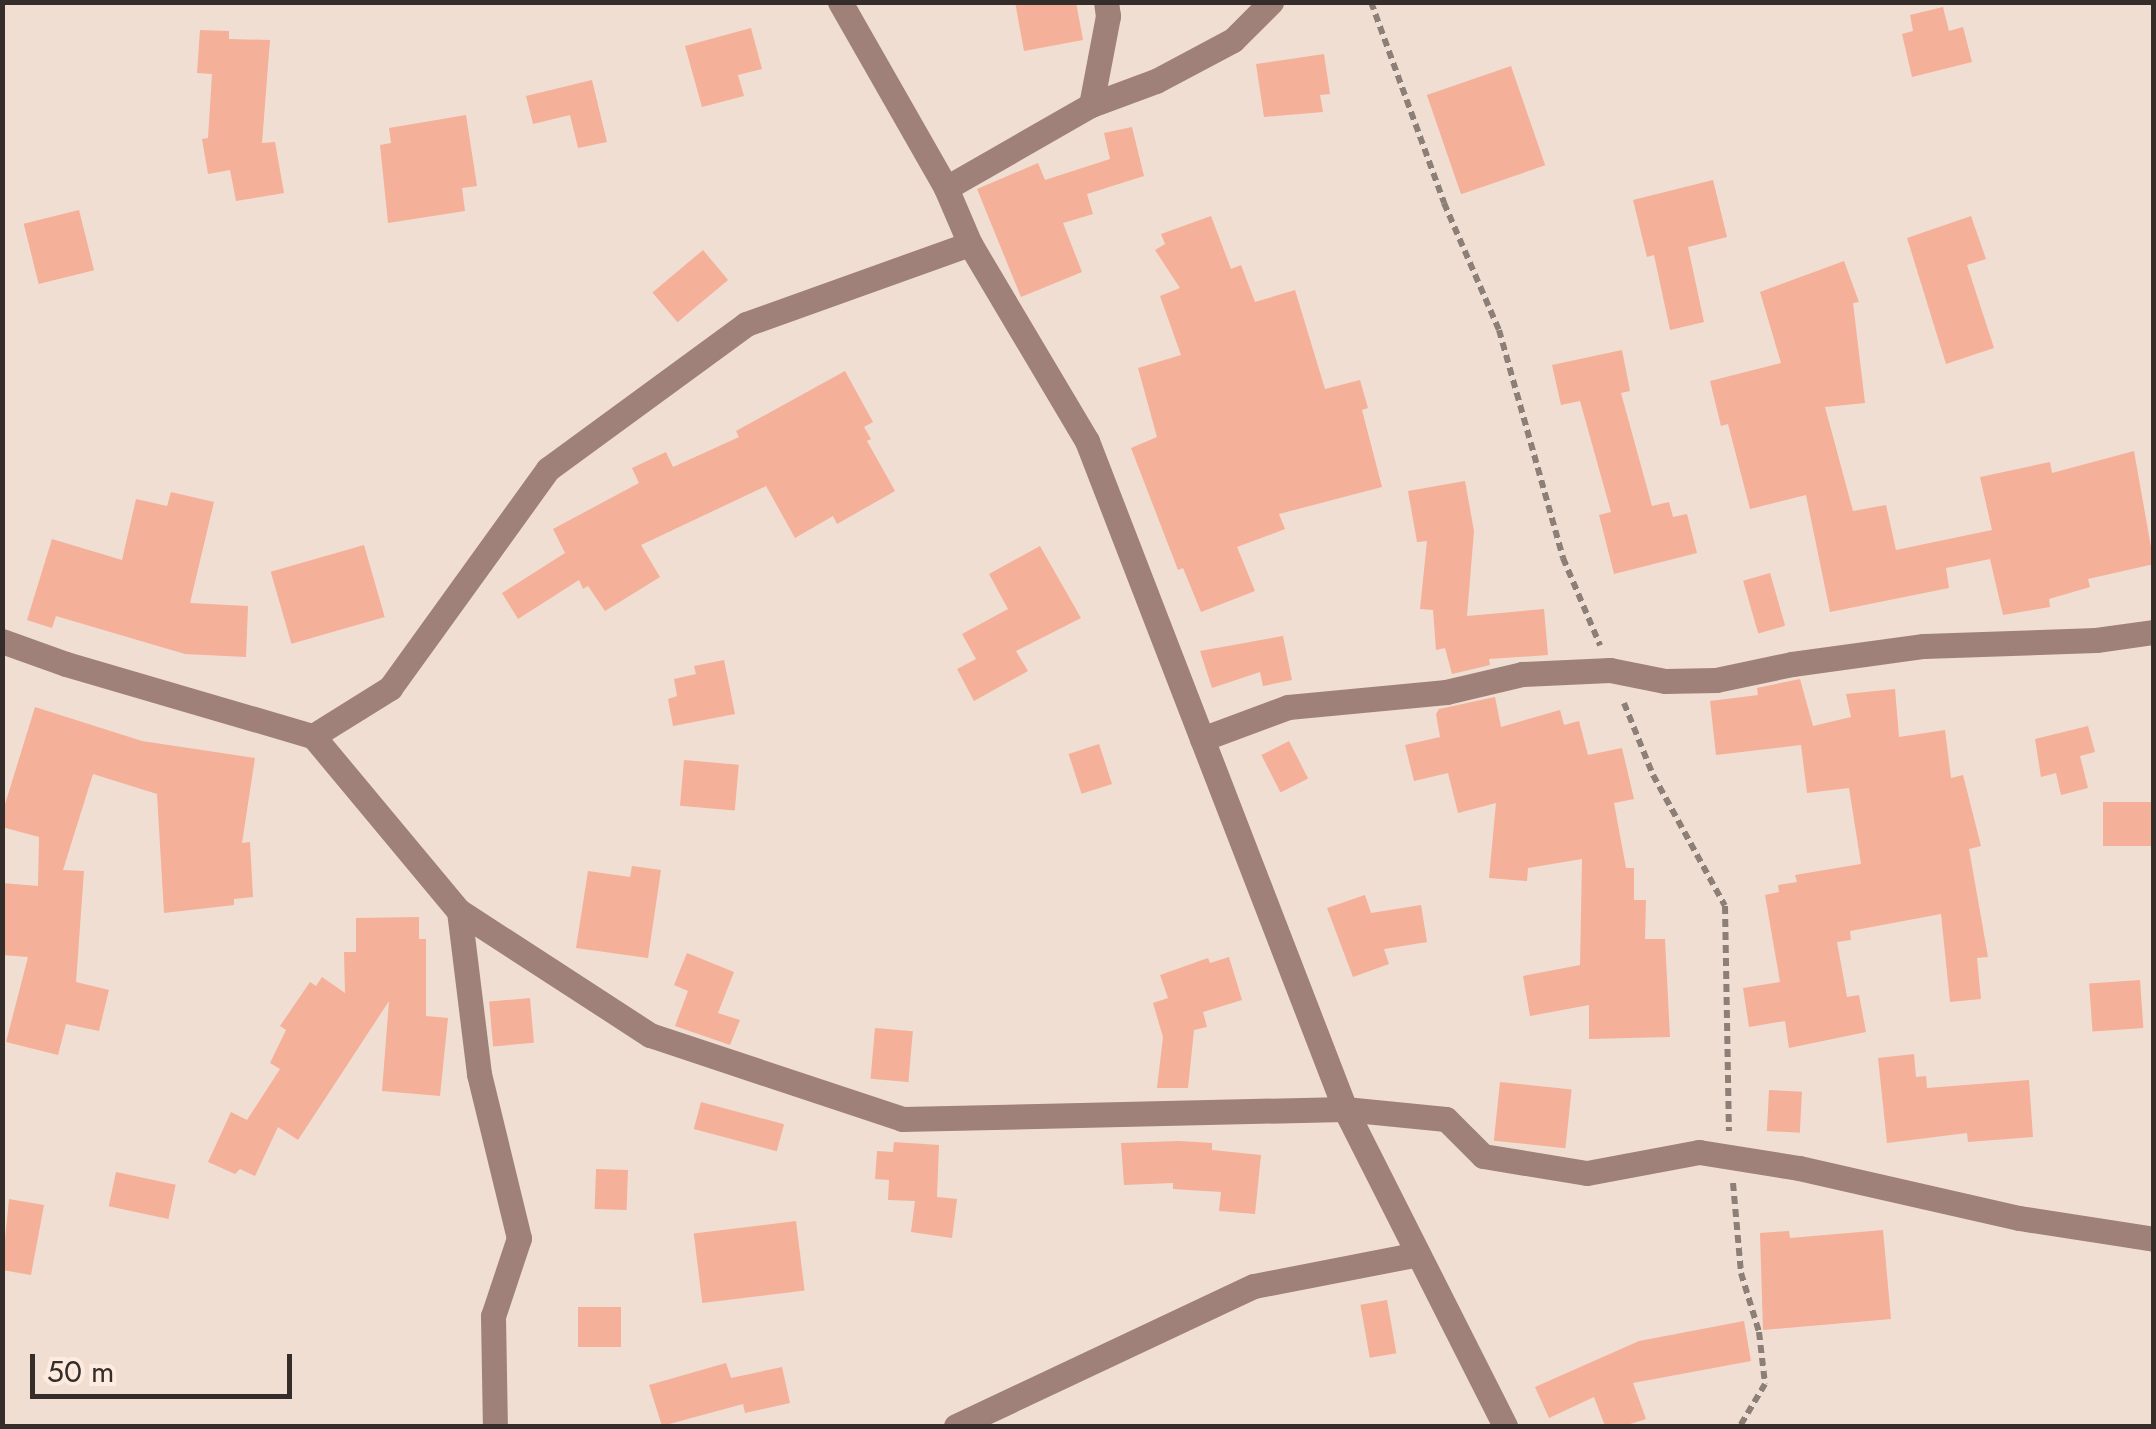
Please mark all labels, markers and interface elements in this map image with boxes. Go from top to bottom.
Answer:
scale bar [35,1334,298,1396]
text: 50 m [47,1350,114,1393]

